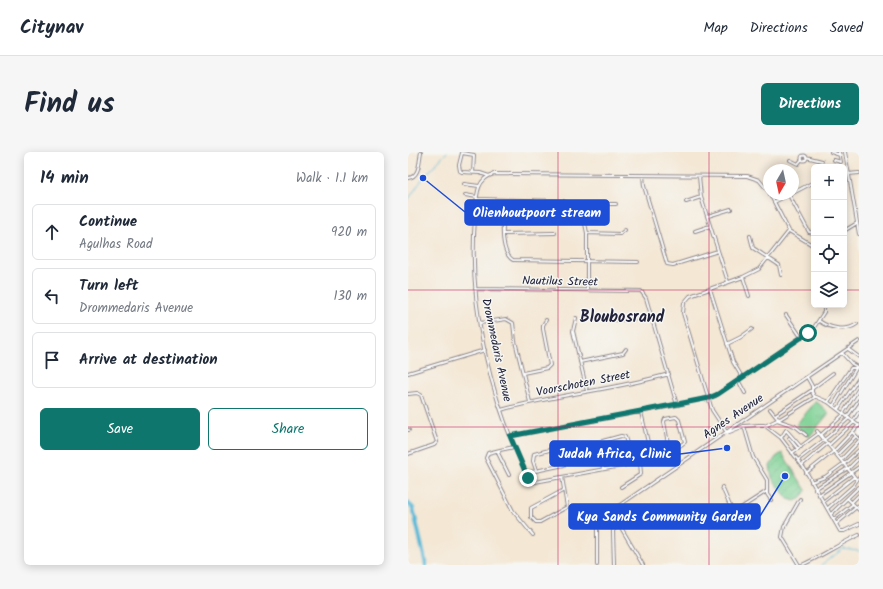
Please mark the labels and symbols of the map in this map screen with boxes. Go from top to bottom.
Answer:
north arrow [763,164,799,200]
callout: Olienhoutpoort stream [465,200,609,225]
text: Olienhoutpoort stream [473,203,602,224]
street label: Nautilus Street [522,271,599,292]
street label: Drommedaris Avenue [476,297,517,404]
district label: Bloubosrand [580,305,665,330]
route start [799,324,817,342]
street label: Voorschoten Street [535,365,632,402]
street label: Agnes Avenue [699,389,768,444]
callout: Judah Africa, Clinic [550,441,680,466]
text: Judah Africa, Clinic [558,444,672,465]
route end [519,469,537,487]
callout: Kya Sands Community Garden [569,504,760,529]
text: Kya Sands Community Garden [577,507,751,528]

